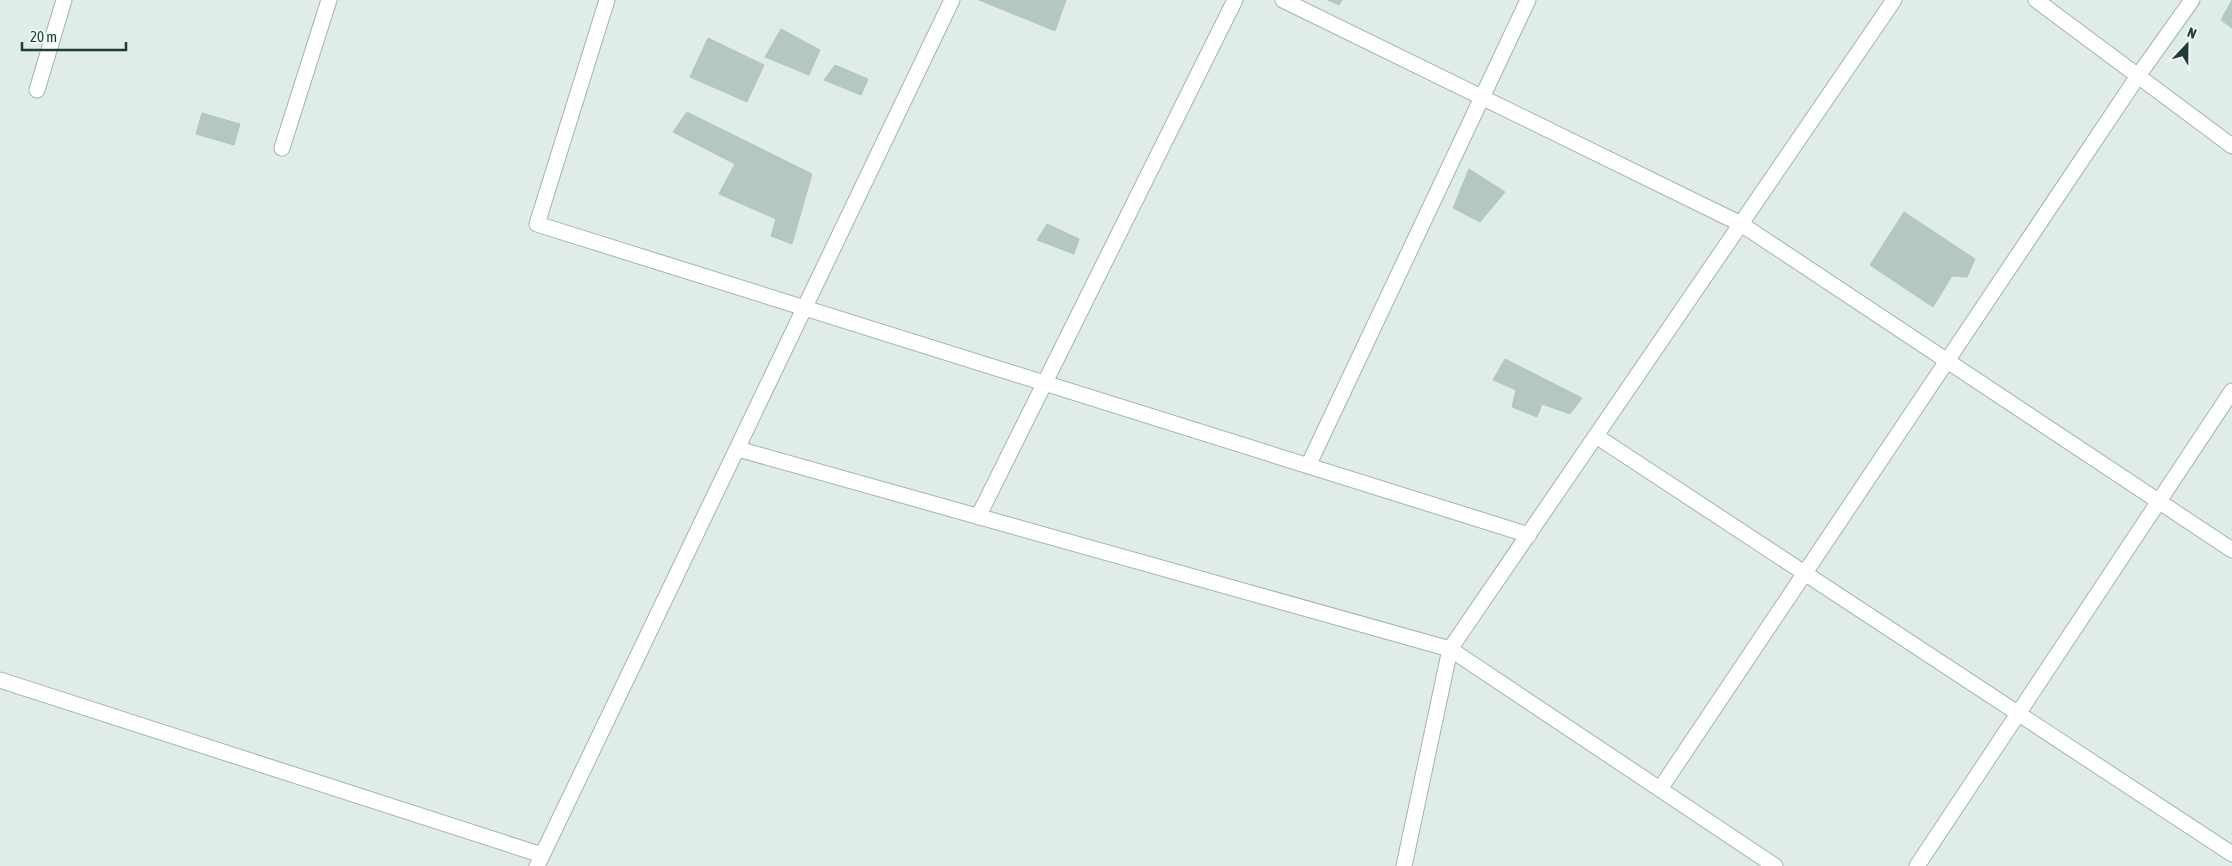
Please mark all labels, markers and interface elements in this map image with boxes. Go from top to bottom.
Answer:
scale bar [22,20,126,52]
north arrow [2162,20,2212,70]
text: N [2185,24,2199,42]
text: 20 m [30,28,57,45]

